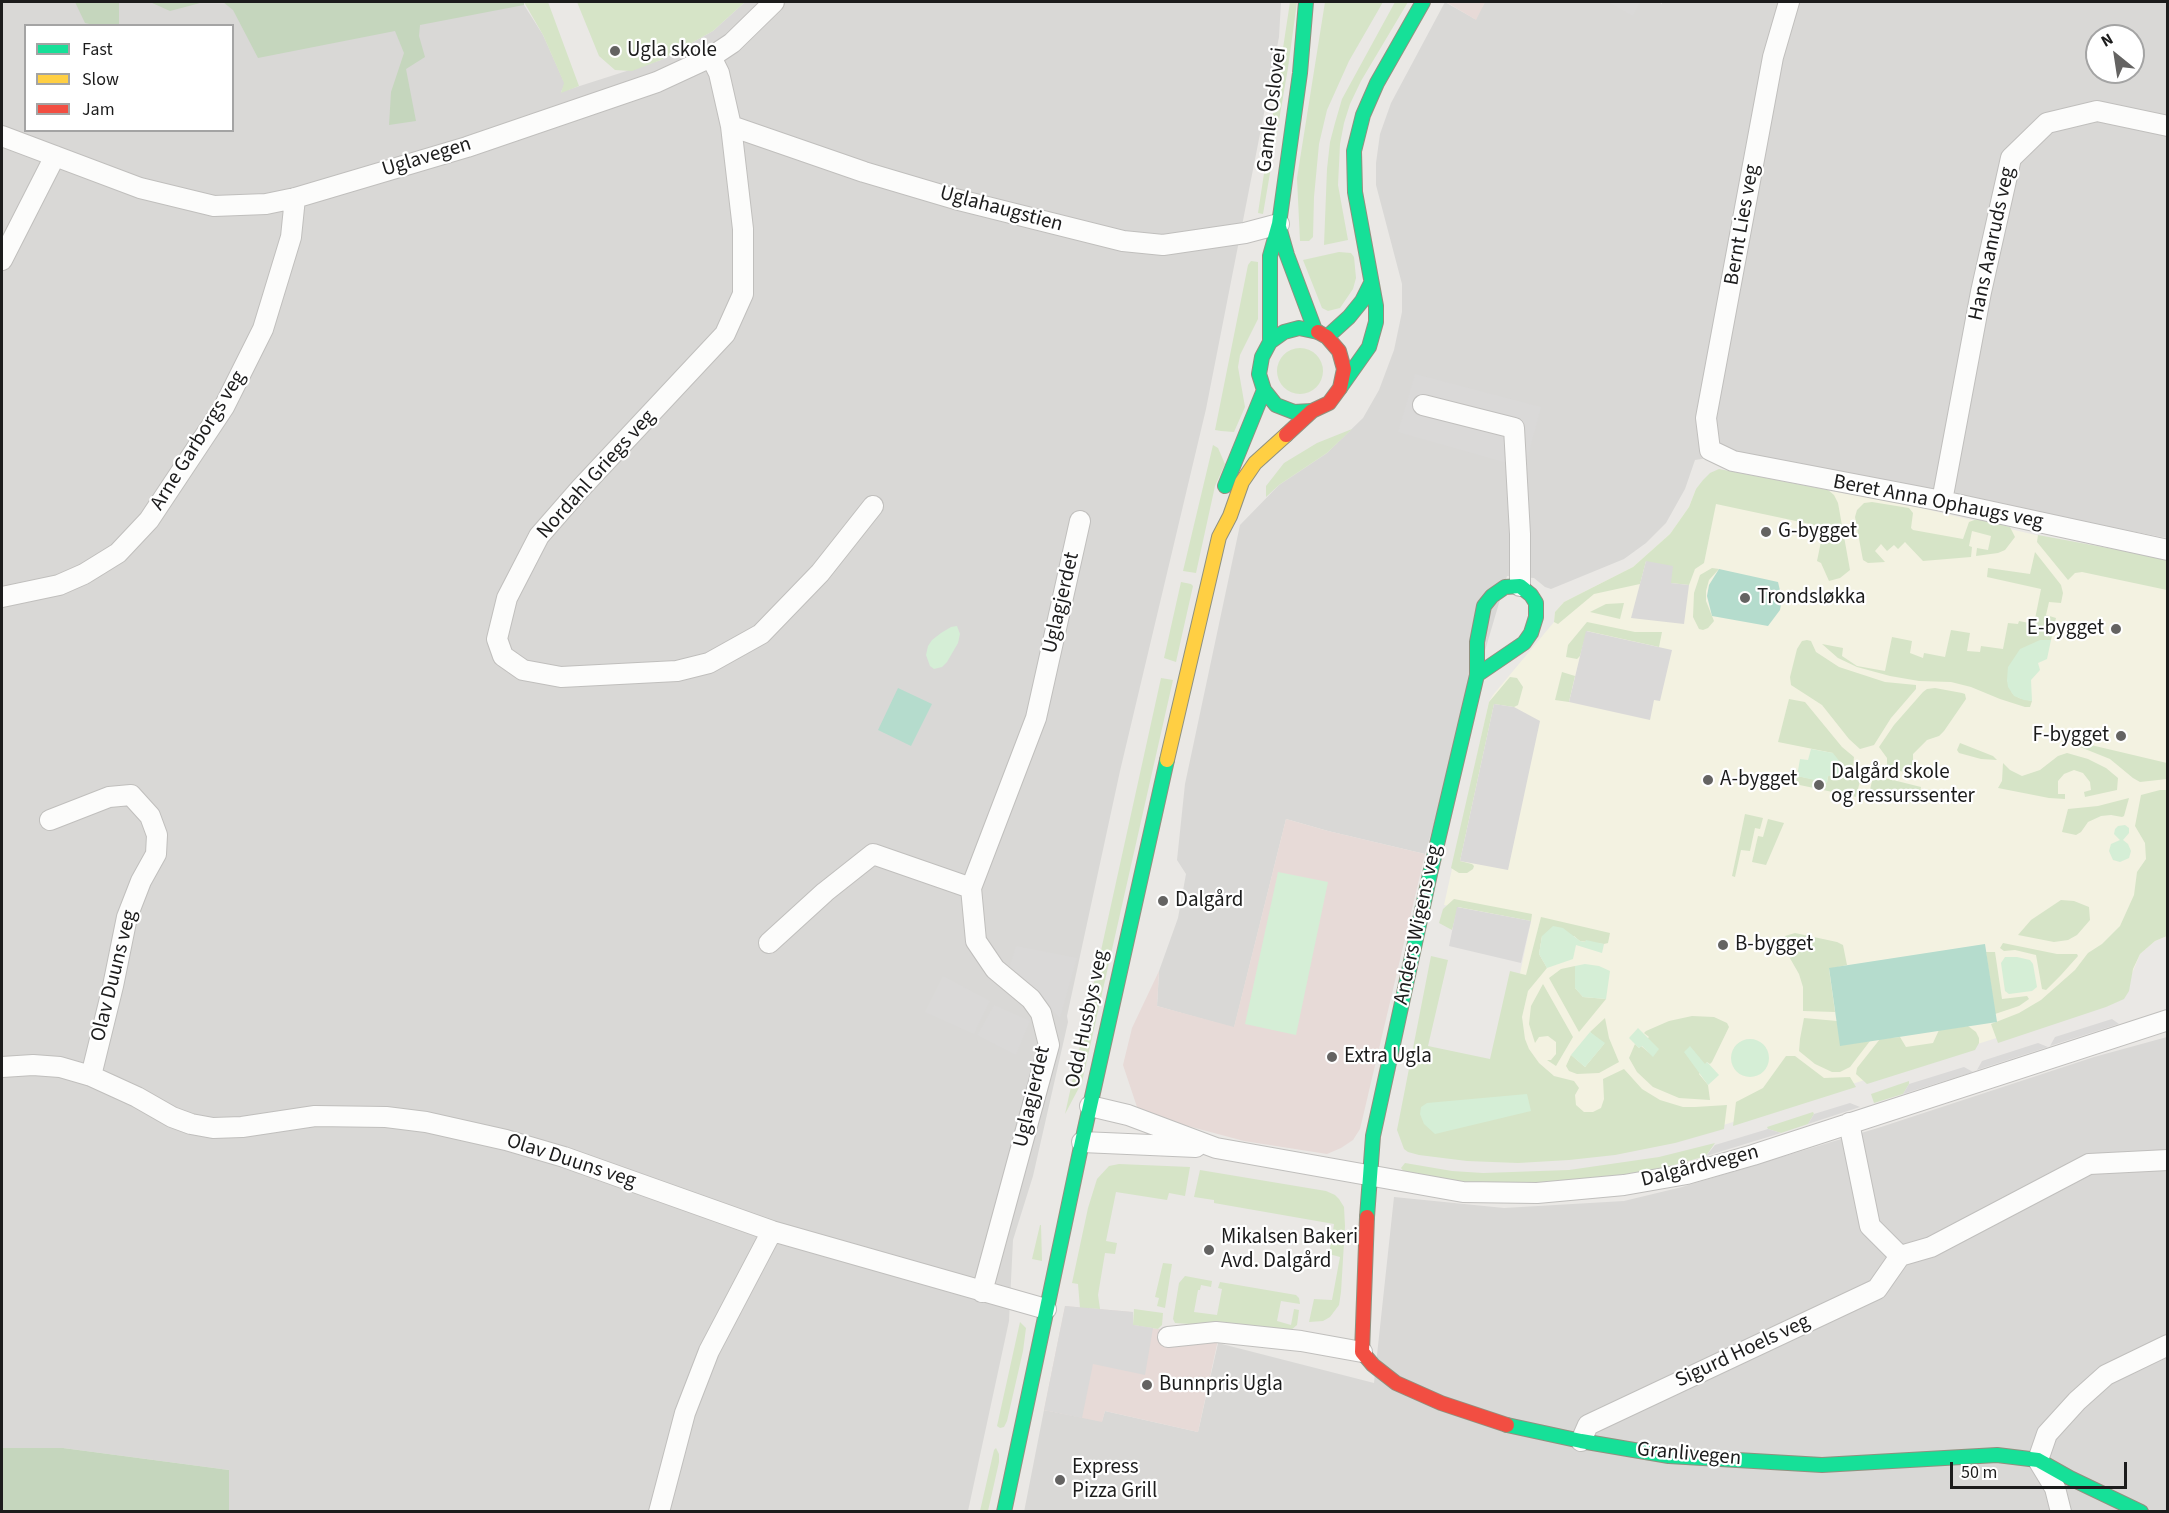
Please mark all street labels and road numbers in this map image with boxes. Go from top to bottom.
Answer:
street label: Gamle Oslovei [1253,46,1293,174]
street label: Uglavegen [379,133,475,183]
street label: Bernt Lies veg [1720,163,1766,287]
street label: Hans Aanruds veg [1964,165,2022,323]
street label: Uglahaugstien [937,181,1065,239]
street label: Arne Garborgs veg [146,367,252,515]
street label: Nordahl Griegs veg [532,405,662,545]
street label: Beret Anna Ophaugs veg [1831,470,2045,536]
street label: Uglagjerdet [1038,550,1086,656]
street label: Anders Wigens veg [1390,843,1448,1007]
street label: Olav Duuns veg [86,908,144,1044]
street label: Odd Husbys veg [1061,948,1115,1090]
street label: Uglagjerdet [1009,1044,1057,1150]
street label: Olav Duuns veg [503,1129,639,1195]
street label: Dalgårdvegen [1638,1140,1762,1194]
street label: Sigurd Hoels veg [1672,1310,1814,1394]
street label: Granlivegen [1636,1438,1742,1472]

